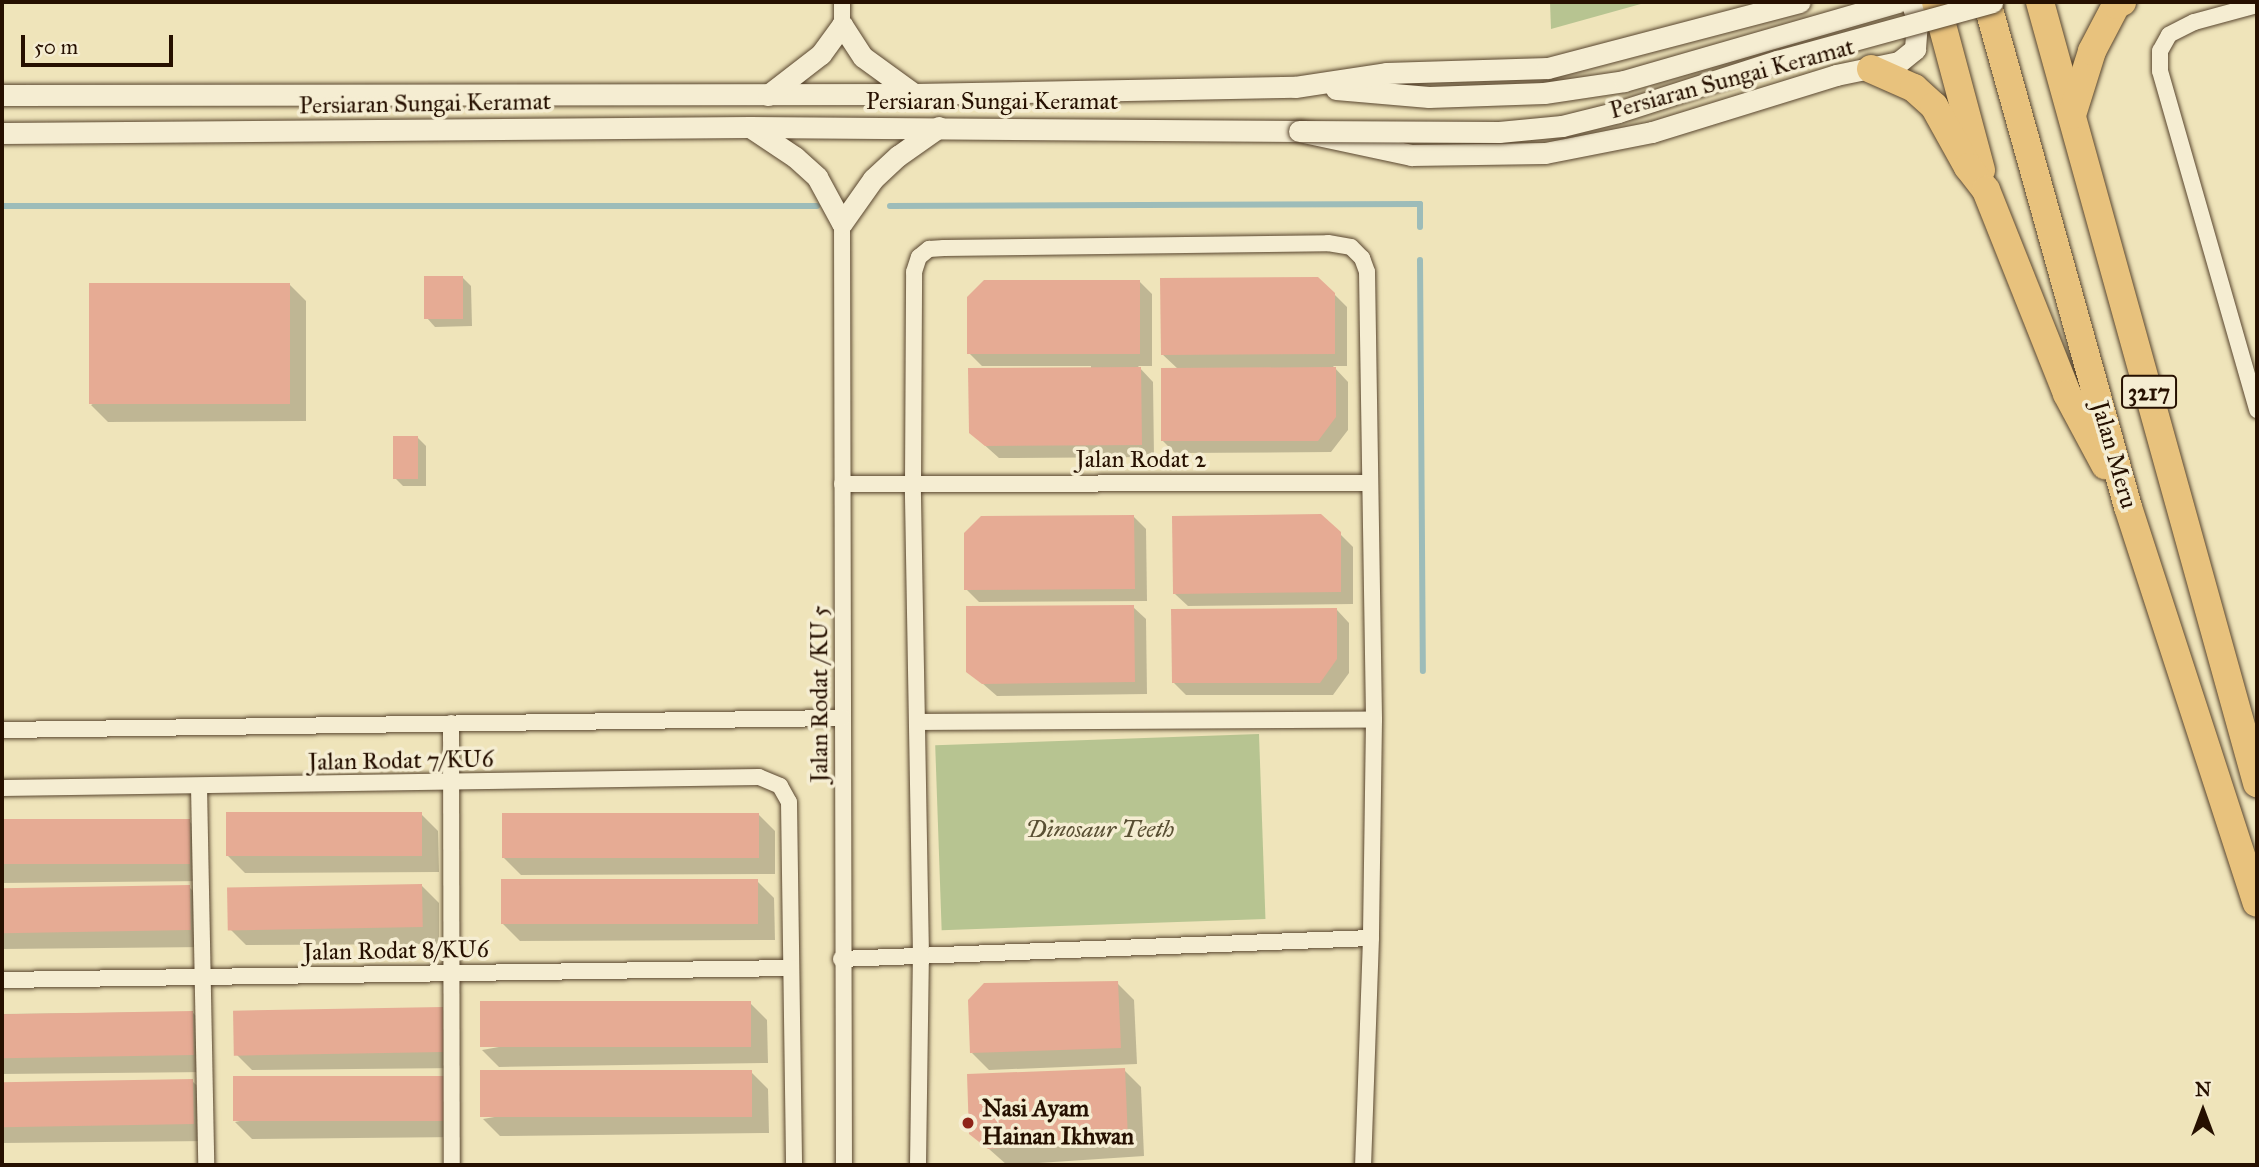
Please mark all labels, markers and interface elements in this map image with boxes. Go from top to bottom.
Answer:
scale bar [24,21,177,65]
street label: Persiaran Sungai Keramat [1606,32,1858,126]
text: 50 m [34,34,78,60]
street label: Persiaran Sungai Keramat [299,87,551,121]
street label: Persiaran Sungai Keramat [866,88,1118,116]
road number: 3217 [2121,372,2177,412]
street label: Jalan Meru [2085,398,2143,512]
street label: Jalan Rodat 2 [1076,446,1206,474]
street label: Jalan Rodat /KU 5 [806,605,834,783]
street label: Jalan Rodat 7/KU6 [308,745,494,777]
park label: Dinosaur Teeth [1026,816,1174,844]
street label: Jalan Rodat 8/KU6 [303,935,489,967]
north arrow [2168,1076,2238,1146]
text: N [2195,1078,2211,1101]
place label: Nasi Ayam Hainan Ikhwan [982,1095,1134,1151]
marker: Nasi Ayam Hainan Ikhwan [960,1115,976,1131]

